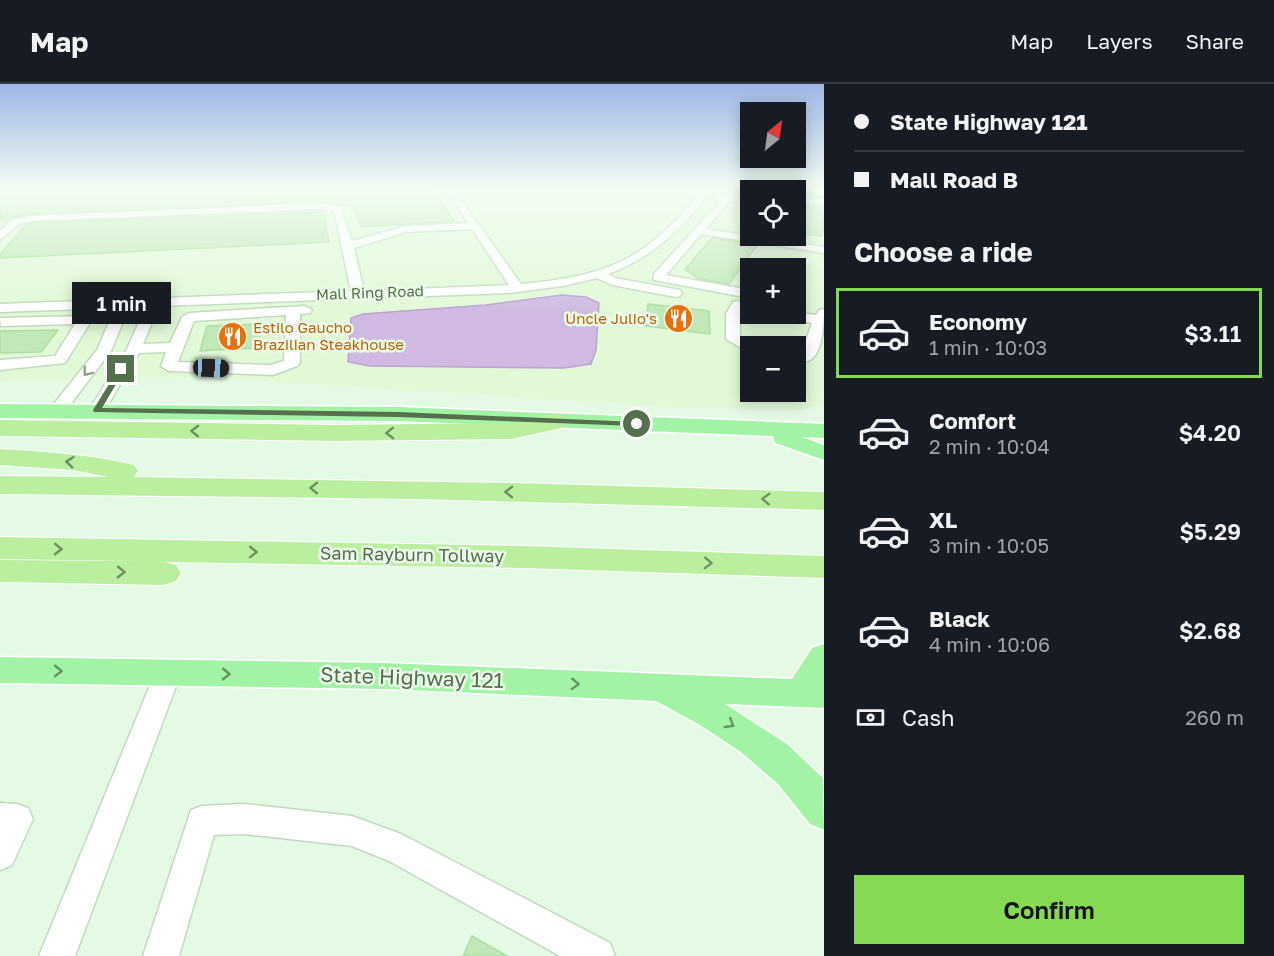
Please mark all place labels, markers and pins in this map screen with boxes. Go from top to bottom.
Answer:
restaurant icon: Uncle Julio's [662,303,694,335]
place label: Uncle Julio's [565,309,657,327]
place label: Estilo Gaucho Brazilian Steakhouse [253,318,404,353]
restaurant icon: Estilo Gaucho Brazilian Steakhouse [216,321,248,353]

